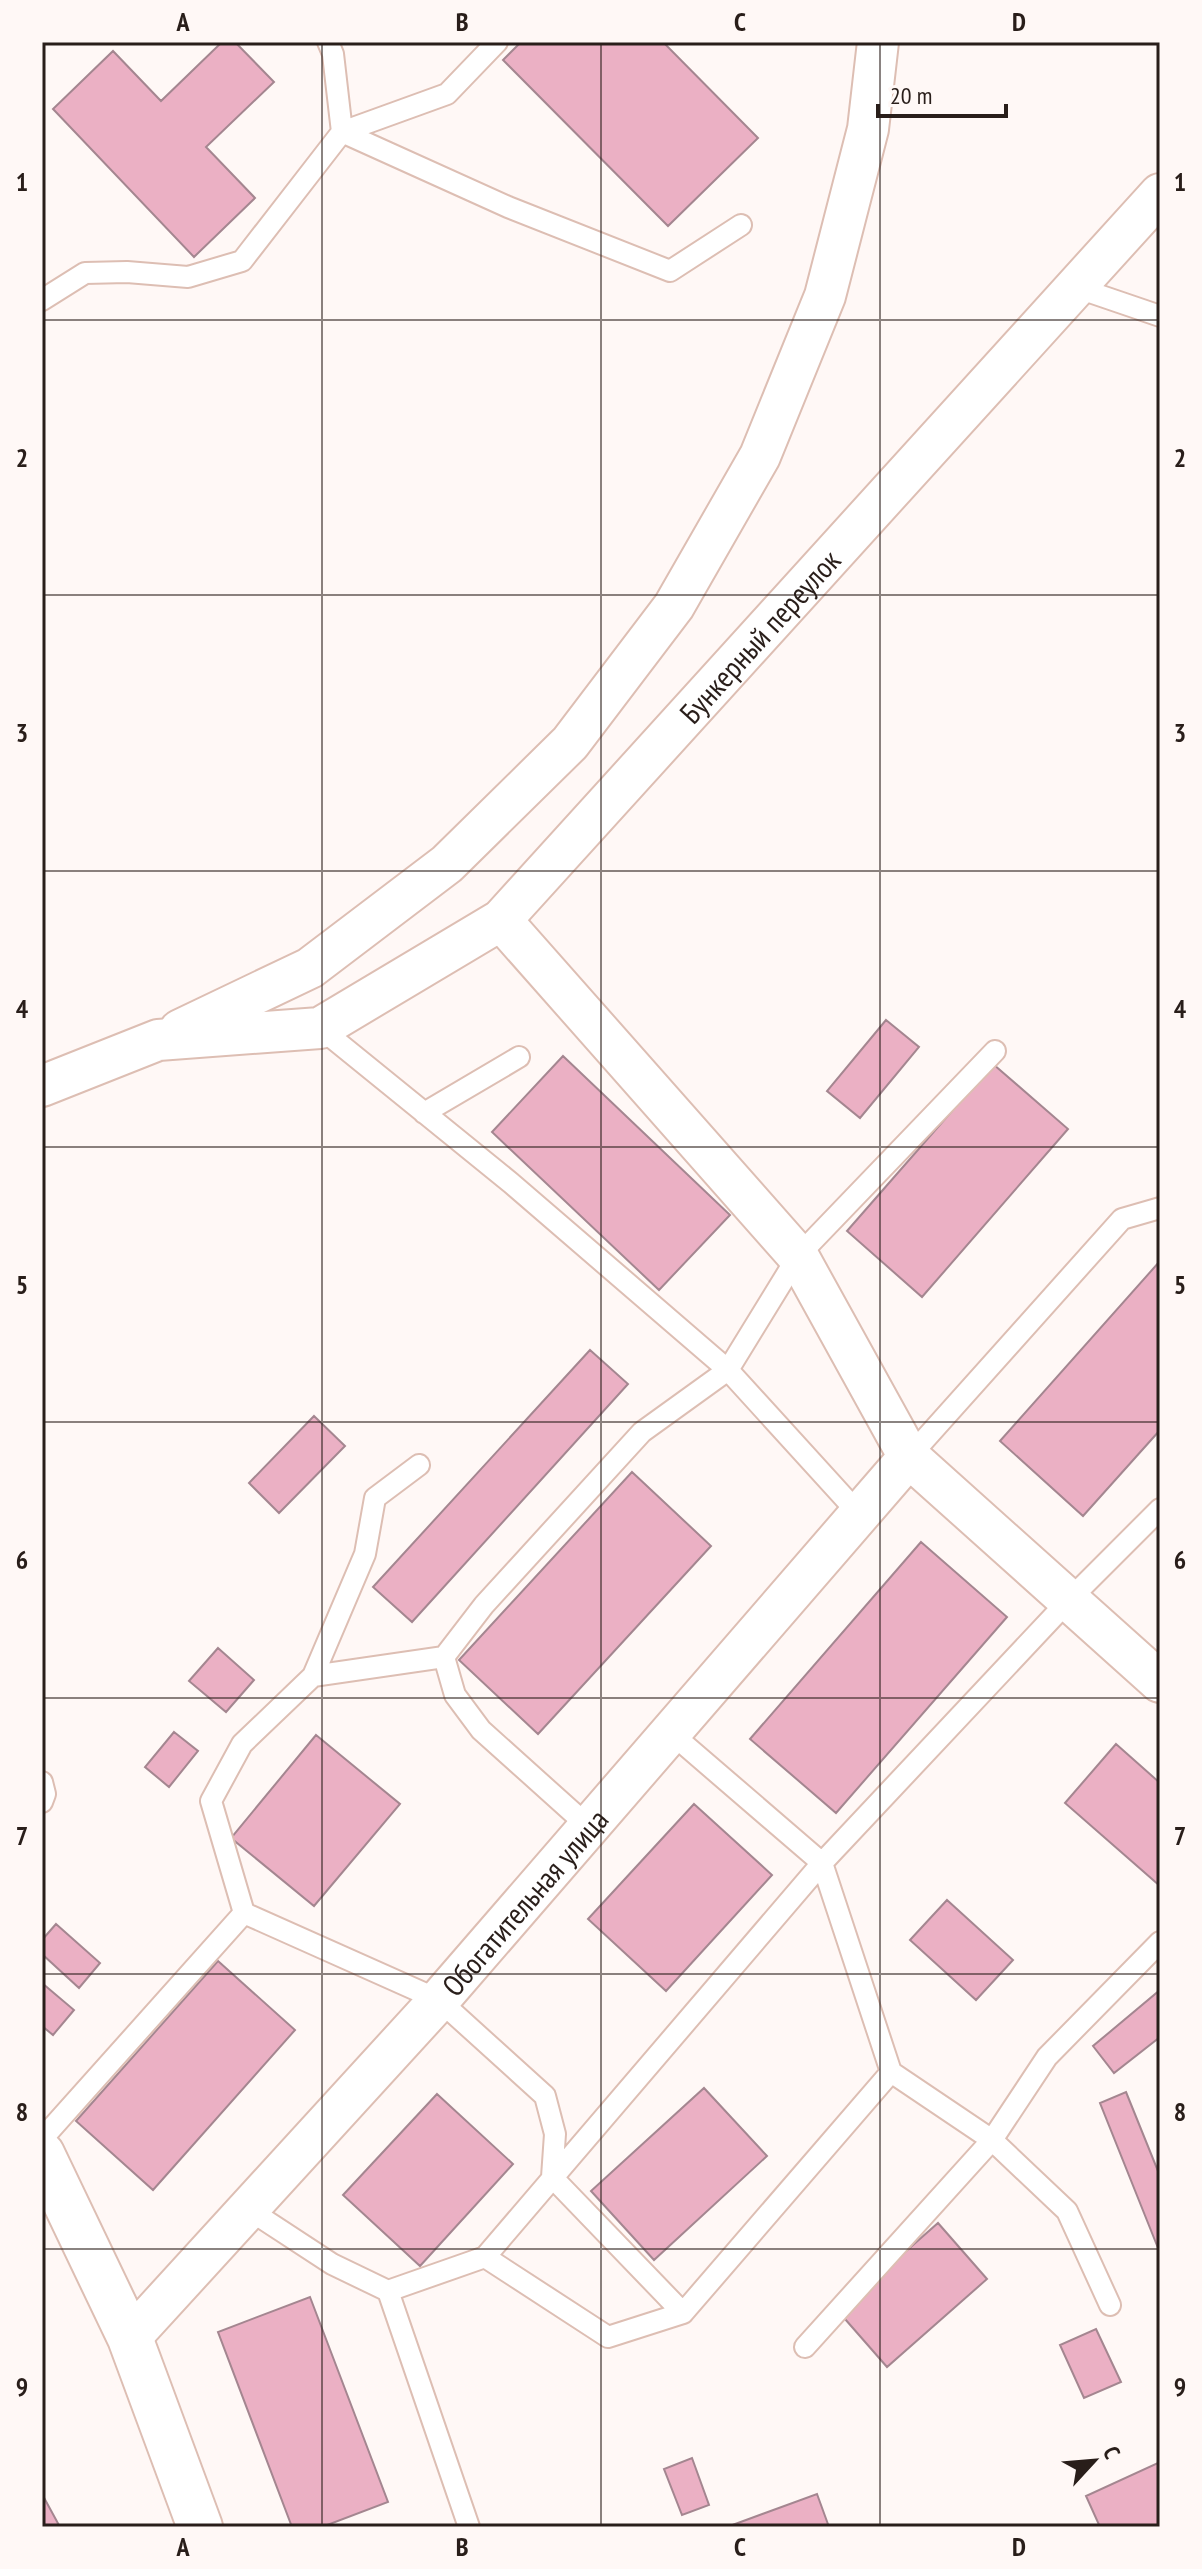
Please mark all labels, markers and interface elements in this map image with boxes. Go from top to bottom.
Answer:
text: A [175,5,190,38]
text: B [456,5,469,38]
text: C [734,5,746,38]
text: D [1012,5,1026,38]
scale bar [878,68,1006,118]
text: 20 m [890,80,932,111]
text: 1 [16,165,28,198]
text: 1 [1174,165,1186,198]
text: 2 [16,441,28,474]
text: 2 [1174,441,1186,474]
street label: Бункерный переулок [670,540,848,731]
text: 3 [16,716,28,749]
text: 3 [1174,716,1186,749]
text: 4 [16,992,29,1025]
text: 4 [1174,992,1187,1025]
text: 5 [16,1268,28,1301]
text: 5 [1174,1268,1186,1301]
text: 6 [16,1543,28,1576]
text: 6 [1174,1543,1186,1576]
street label: Обогатительная улица [432,1800,616,2003]
text: 7 [16,1819,28,1852]
text: 7 [1174,1819,1186,1852]
text: 8 [16,2095,28,2128]
text: 8 [1174,2095,1186,2128]
text: 9 [16,2370,28,2403]
text: 9 [1174,2370,1186,2403]
north arrow [1054,2421,1134,2501]
text: С [1097,2442,1127,2463]
text: A [175,2530,190,2563]
text: B [456,2530,469,2563]
text: C [734,2530,746,2563]
text: D [1012,2530,1026,2563]

